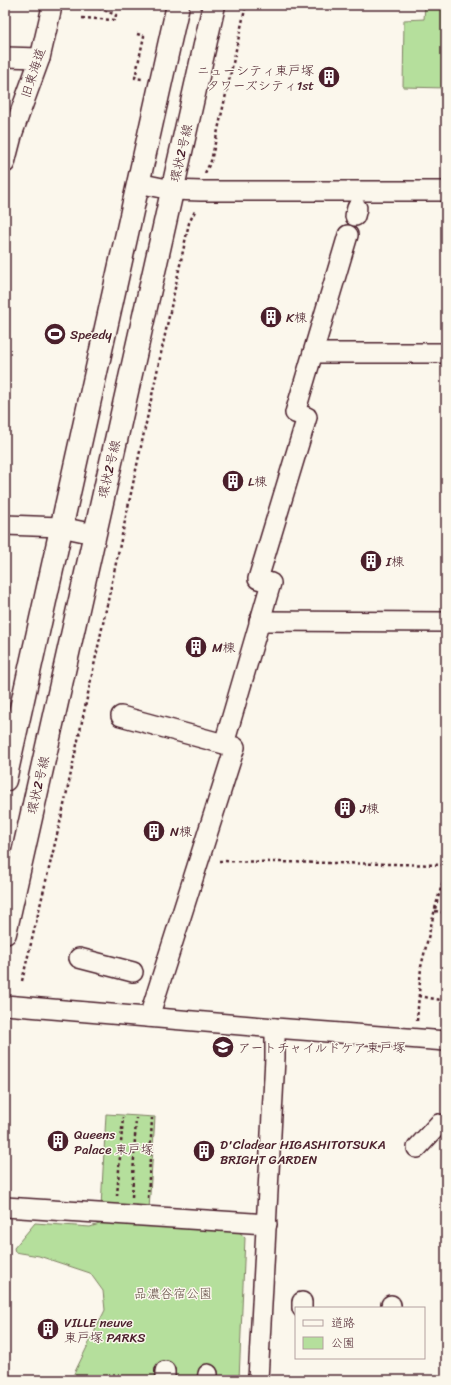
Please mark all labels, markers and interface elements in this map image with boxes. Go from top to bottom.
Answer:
street label: 旧東海道 [14,45,52,101]
place label: ニューシティ東戸塚 タワーズシティ1st [197,59,314,97]
building icon: ニューシティ東戸塚 タワーズシティ1st [316,64,342,90]
street label: 環状2号線 [163,120,199,185]
building icon: K棟 [258,304,284,330]
place label: K棟 [286,306,307,329]
sports icon: Speedy [42,321,68,347]
place label: Speedy [70,323,112,346]
street label: 環状2号線 [91,436,127,501]
building icon: L棟 [220,468,246,494]
place label: L棟 [248,470,267,493]
building icon: I棟 [358,548,384,574]
place label: I棟 [385,550,404,573]
building icon: M棟 [183,634,209,660]
place label: M棟 [212,636,236,659]
street label: 環状2号線 [20,752,56,817]
building icon: J棟 [332,795,358,821]
place label: J棟 [359,797,379,820]
building icon: N棟 [141,818,167,844]
place label: N棟 [170,820,192,843]
school or university icon: アートチャイルドケア東戸塚 [210,1034,236,1060]
place label: アートチャイルドケア東戸塚 [238,1036,405,1059]
place label: Queens Palace 東戸塚 [74,1123,154,1161]
building icon: Queens Palace 東戸塚 [45,1128,71,1154]
place label: D'Cladear HIGASHITOTSUKA BRIGHT GARDEN [220,1133,386,1171]
building icon: D'Cladear HIGASHITOTSUKA BRIGHT GARDEN [191,1138,217,1164]
park label: 品濃谷宿公園 [134,1282,212,1305]
legend [295,1307,425,1359]
place label: VILLE neuve 東戸塚 PARKS [64,1311,146,1349]
text: 道路 [331,1312,355,1334]
building icon: VILLE neuve 東戸塚 PARKS [35,1316,61,1342]
text: 公園 [331,1332,355,1354]

